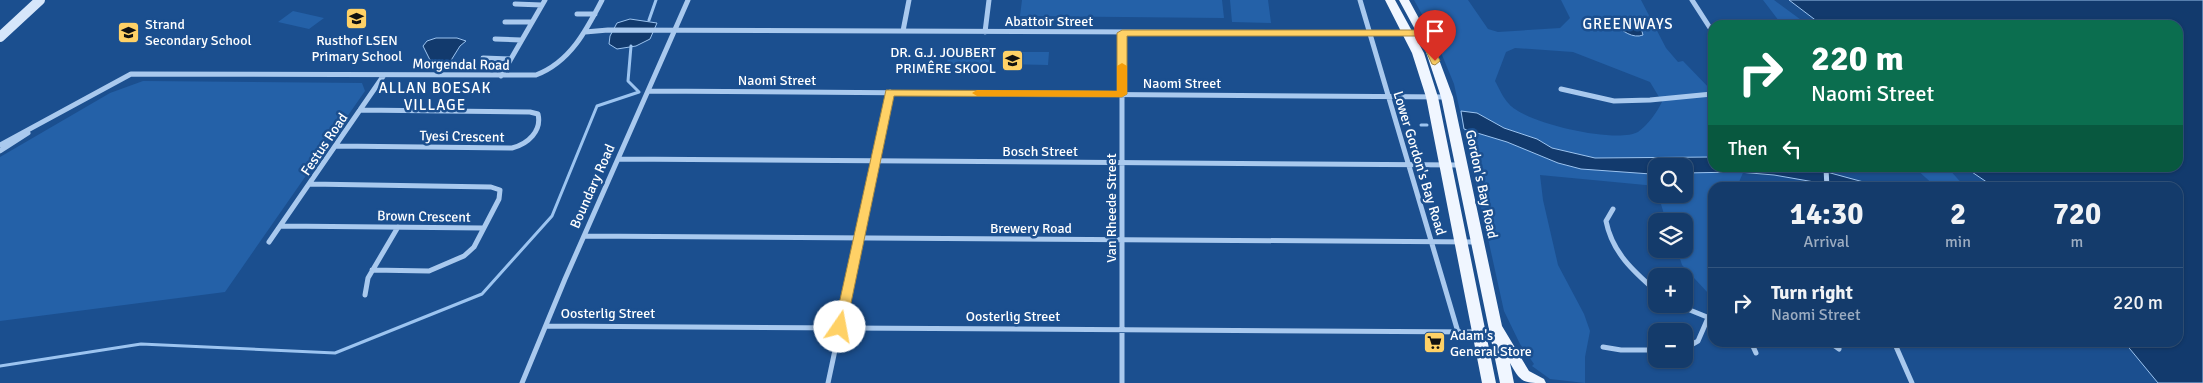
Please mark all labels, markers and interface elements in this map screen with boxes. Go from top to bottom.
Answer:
school or university icon: Rusthof LSEN Primary School [345,6,369,30]
pin [1414,10,1456,61]
street label: Abattoir Street [1005,13,1093,30]
district label: GREENWAYS [1582,15,1674,33]
place label: Strand Secondary School [145,16,252,49]
icon: arrive [1421,17,1449,45]
school or university icon: Strand Secondary School [117,20,141,44]
place label: Rusthof LSEN Primary School [312,32,402,65]
text: 220 m [1811,37,1904,80]
icon: right [1728,40,1793,105]
place label: DR. G.J. JOUBERT PRIMÊRE SKOOL [890,44,996,77]
school or university icon: DR. G.J. JOUBERT PRIMÊRE SKOOL [1000,48,1024,72]
street label: Morgendal Road [412,55,510,74]
street label: Naomi Street [738,72,816,89]
street label: Naomi Street [1143,75,1221,92]
district label: ALLAN BOESAK VILLAGE [379,79,491,114]
text: Naomi Street [1811,80,1934,107]
street label: Lower Gordon's Bay Road [1389,89,1450,237]
street label: Festus Road [297,110,352,179]
street label: Tyesi Crescent [419,127,505,146]
street label: Gordon's Bay Road [1462,128,1501,240]
icon: left [1778,135,1806,163]
text: Then [1728,137,1768,161]
street label: Boundary Road [566,141,619,231]
street label: Bosch Street [1002,143,1078,160]
street label: Van Rheede Street [1103,153,1120,263]
map controls [1648,158,1693,368]
button: search [1648,158,1693,203]
text: 14:30 [1790,196,1863,233]
text: 2 [1950,196,1966,233]
text: 720 [2053,196,2101,233]
street label: Brown Crescent [377,207,471,226]
button: layers [1648,213,1693,258]
street label: Brewery Road [990,220,1072,237]
text: Arrival [1803,232,1850,252]
text: min [1945,232,1971,252]
text: m [2071,232,2083,252]
button: + [1648,268,1693,313]
text: Turn right [1771,281,1853,305]
icon: right [1728,289,1756,317]
text: 220 m [2113,291,2163,315]
position arrow [813,300,865,352]
street label: Oosterlig Street [561,305,655,322]
text: Naomi Street [1771,305,1861,325]
street label: Oosterlig Street [966,308,1060,325]
button: − [1648,323,1693,368]
place label: Adam's General Store [1450,327,1532,360]
supermarket icon: Adam's General Store [1422,331,1446,355]

